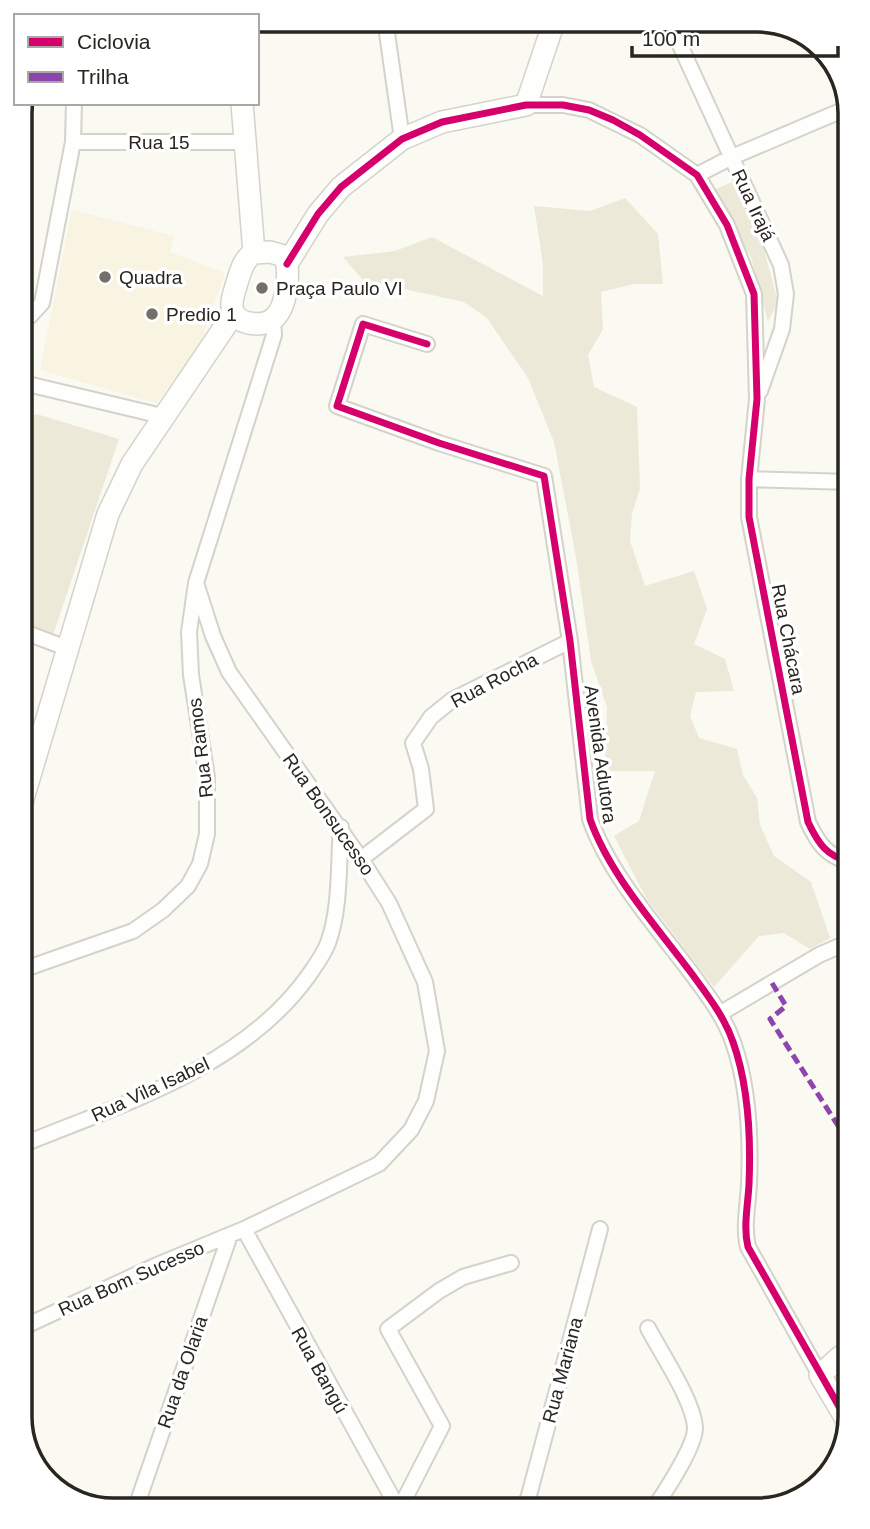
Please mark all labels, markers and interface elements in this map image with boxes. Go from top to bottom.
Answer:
legend [14,14,259,105]
scale bar [632,14,838,58]
text: 100 m [642,27,700,50]
text: Ciclovia [77,30,151,53]
text: Trilha [77,65,129,88]
street label: Rua 15 [128,132,190,153]
street label: Rua Irajá [728,166,780,245]
place label: Quadra [119,267,183,288]
marker: Quadra [97,269,113,285]
place label: Praça Paulo VI [276,278,403,299]
marker: Praça Paulo VI [254,280,270,296]
place label: Predio 1 [166,304,237,325]
marker: Predio 1 [144,306,160,322]
street label: Rua Chácara [768,582,810,696]
street label: Rua Rocha [447,649,542,712]
street label: Avenida Adutora [580,684,621,825]
street label: Rua Ramos [184,697,217,799]
street label: Rua Bonsucesso [279,749,378,879]
street label: Rua Vila Isabel [88,1053,212,1126]
street label: Rua Bom Sucesso [55,1237,207,1320]
street label: Rua da Olaria [153,1313,212,1431]
street label: Rua Mariana [538,1314,587,1425]
street label: Rua Bangú [287,1324,352,1417]

